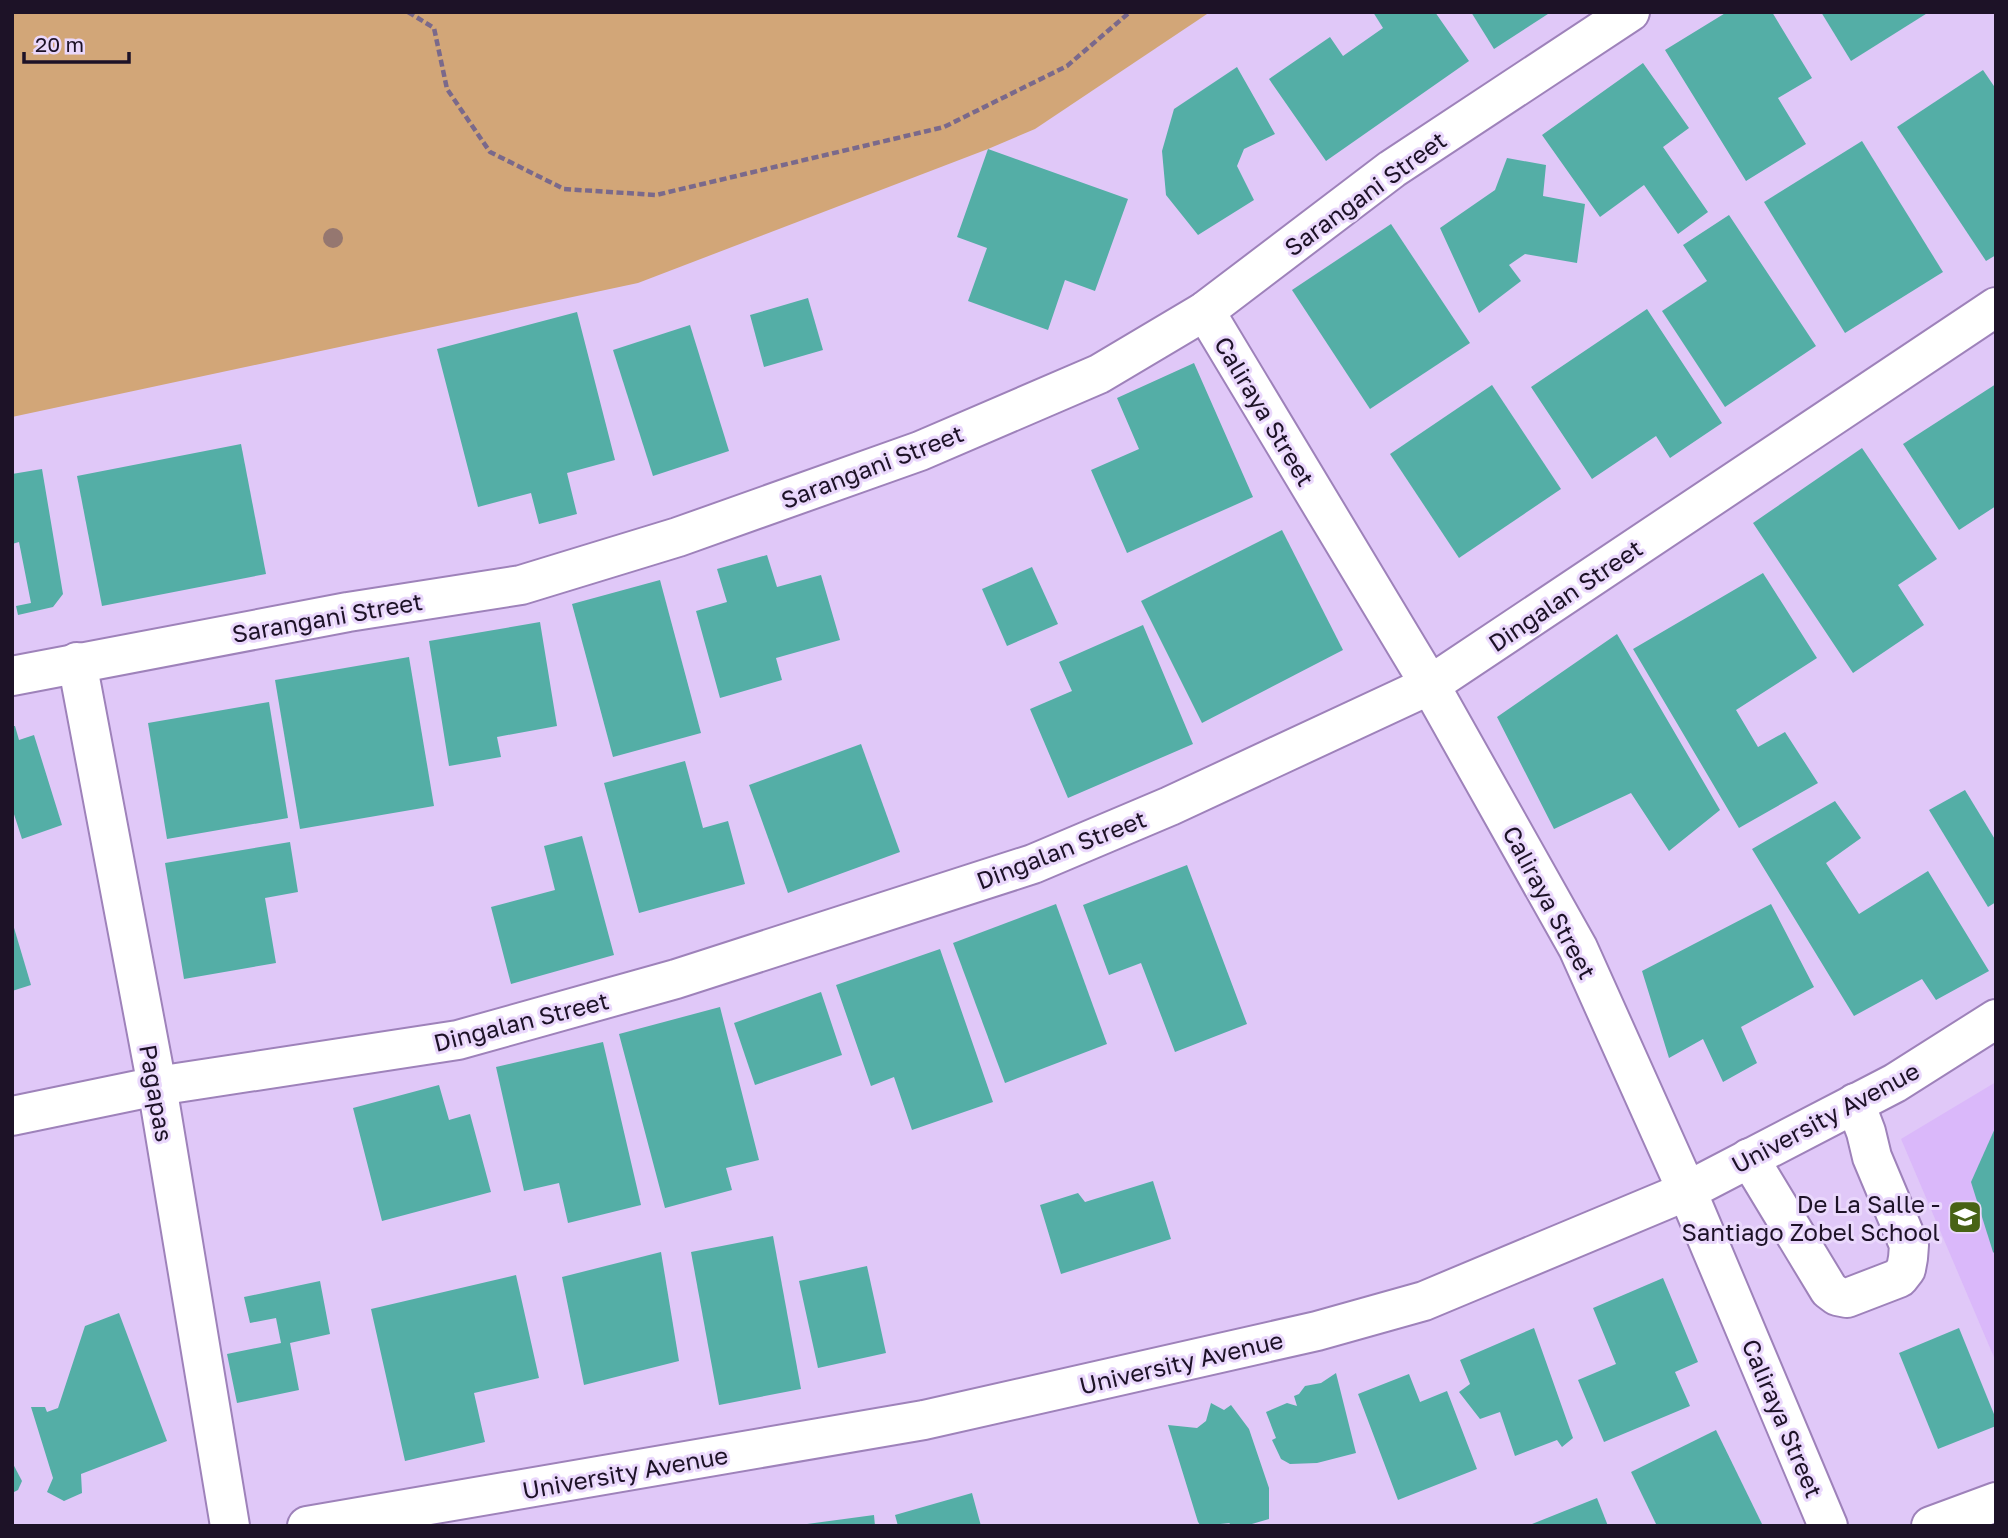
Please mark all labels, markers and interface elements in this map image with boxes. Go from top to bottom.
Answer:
scale bar [24,21,130,65]
text: 20 m [35,31,84,57]
street label: Sarangani Street [1278,125,1452,261]
street label: Caliraya Street [1209,331,1321,491]
street label: Sarangani Street [777,418,967,514]
street label: Dingalan Street [1483,533,1647,657]
street label: Sarangani Street [229,586,425,648]
street label: Dingalan Street [972,803,1150,895]
street label: Caliraya Street [1497,820,1603,984]
street label: Dingalan Street [430,985,612,1057]
street label: Pagapas [134,1042,180,1144]
street label: University Avenue [1726,1055,1924,1179]
place label: De La Salle - Santiago Zobel School [1681,1189,1940,1246]
school or university icon: De La Salle - Santiago Zobel School [1946,1198,1984,1236]
street label: University Avenue [1076,1324,1286,1400]
street label: Caliraya Street [1737,1334,1829,1502]
street label: University Avenue [520,1440,730,1504]

